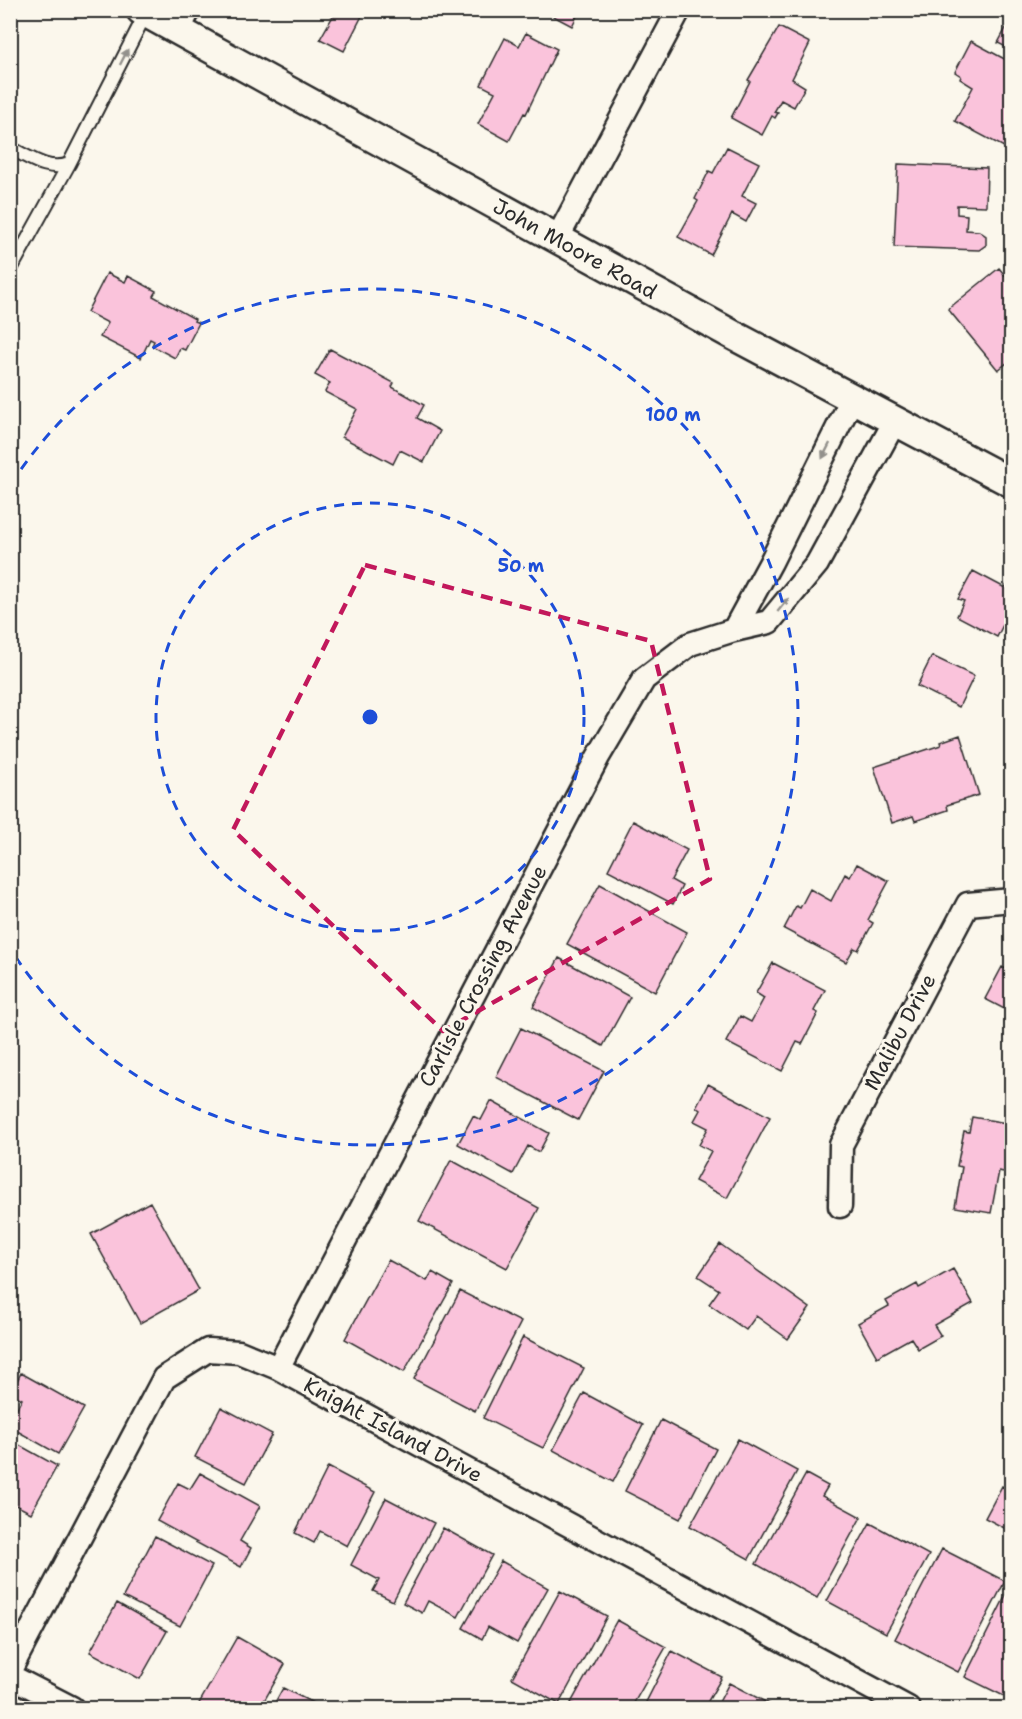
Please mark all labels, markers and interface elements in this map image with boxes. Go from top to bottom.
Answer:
one-way arrow [119,48,129,65]
street label: John Moore Road [488,192,662,306]
text: 100 m [645,403,701,427]
one-way arrow [822,442,832,460]
text: 50 m [498,554,545,578]
one-way arrow [777,597,790,613]
centre of rings [360,707,380,727]
street label: Carlisle Crossing Avenue [413,860,553,1092]
street label: Malibu Drive [858,969,942,1095]
street label: Knight Island Drive [299,1371,487,1489]

